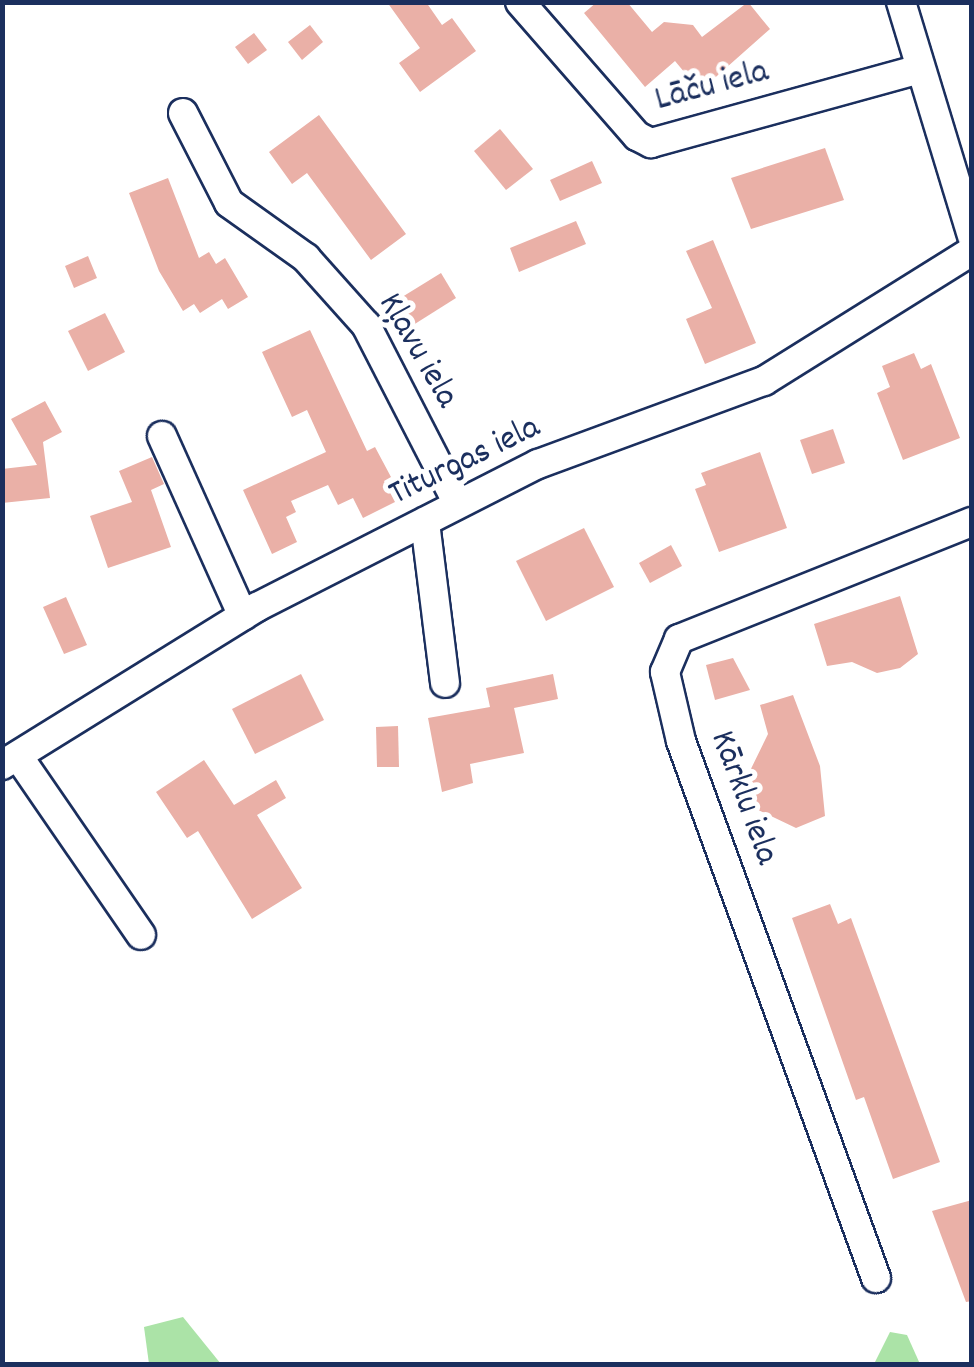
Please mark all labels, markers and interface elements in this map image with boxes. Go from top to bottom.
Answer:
street label: Lāču iela [651,52,773,122]
street label: Kļavu iela [368,286,466,416]
street label: Titurgas iela [383,408,547,516]
street label: Kārklu iela [700,726,786,870]

